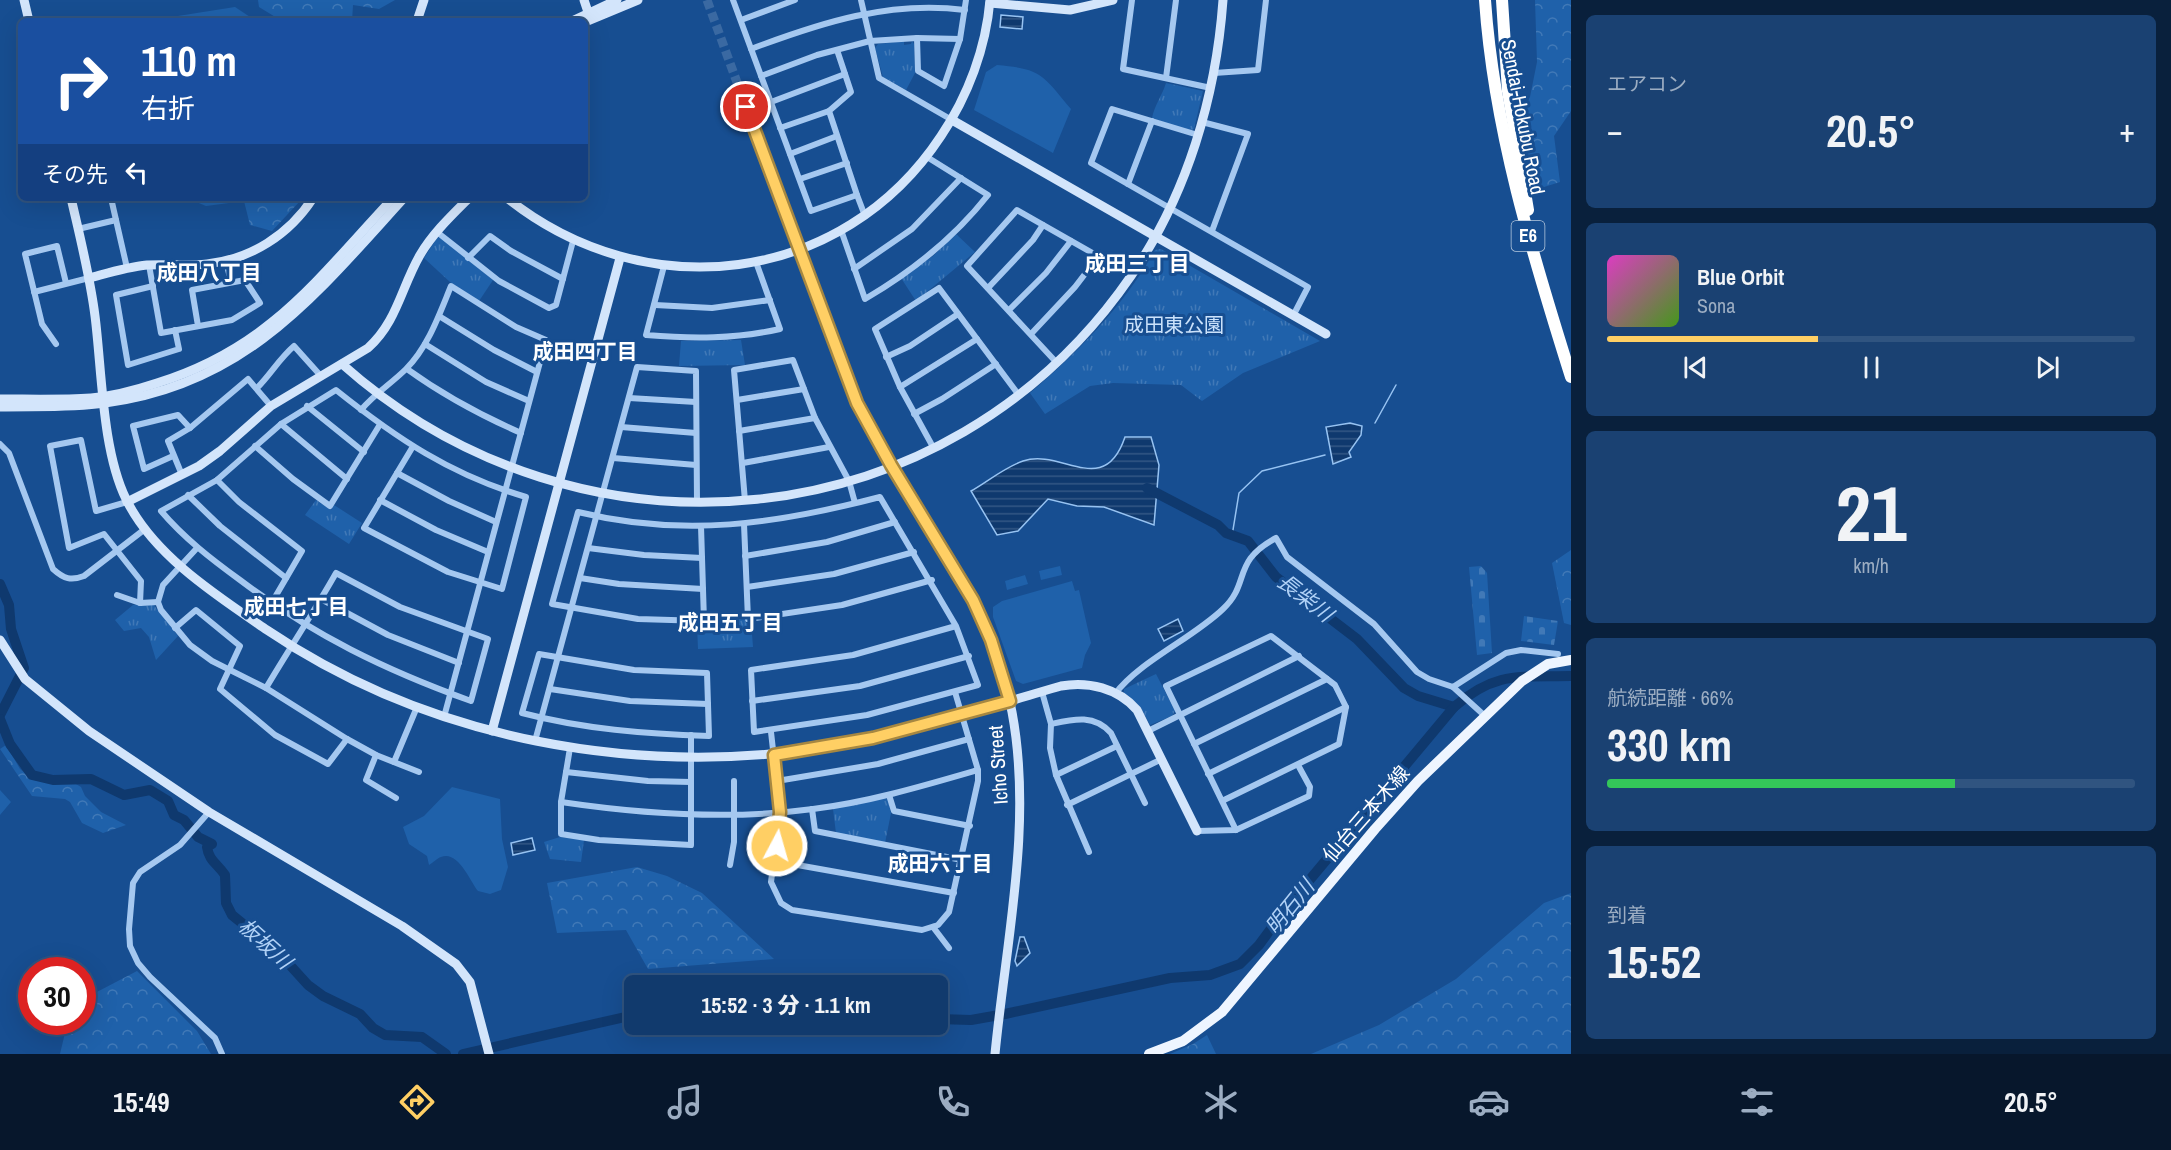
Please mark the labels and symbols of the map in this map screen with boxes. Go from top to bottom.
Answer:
street label: Sendai-Hokubu Road [1495,37,1552,197]
pin [720,81,771,132]
road number: E6 [1512,221,1544,251]
district label: 成田三丁目 [1085,249,1190,278]
district label: 成田八丁目 [157,258,262,287]
park label: 成田東公園 [1124,311,1224,338]
district label: 成田四丁目 [533,337,638,366]
water label: 長柴川 [1272,567,1341,630]
district label: 成田七丁目 [244,592,349,621]
district label: 成田五丁目 [678,608,783,637]
street label: Icho Street [981,724,1014,806]
street label: 仙台三本木線 [1316,760,1415,868]
position arrow [745,814,809,878]
district label: 成田六丁目 [888,849,993,878]
water label: 明石川 [1259,872,1322,940]
water label: 板坂川 [232,912,300,977]
speed limit sign: 30 [18,957,96,1035]

